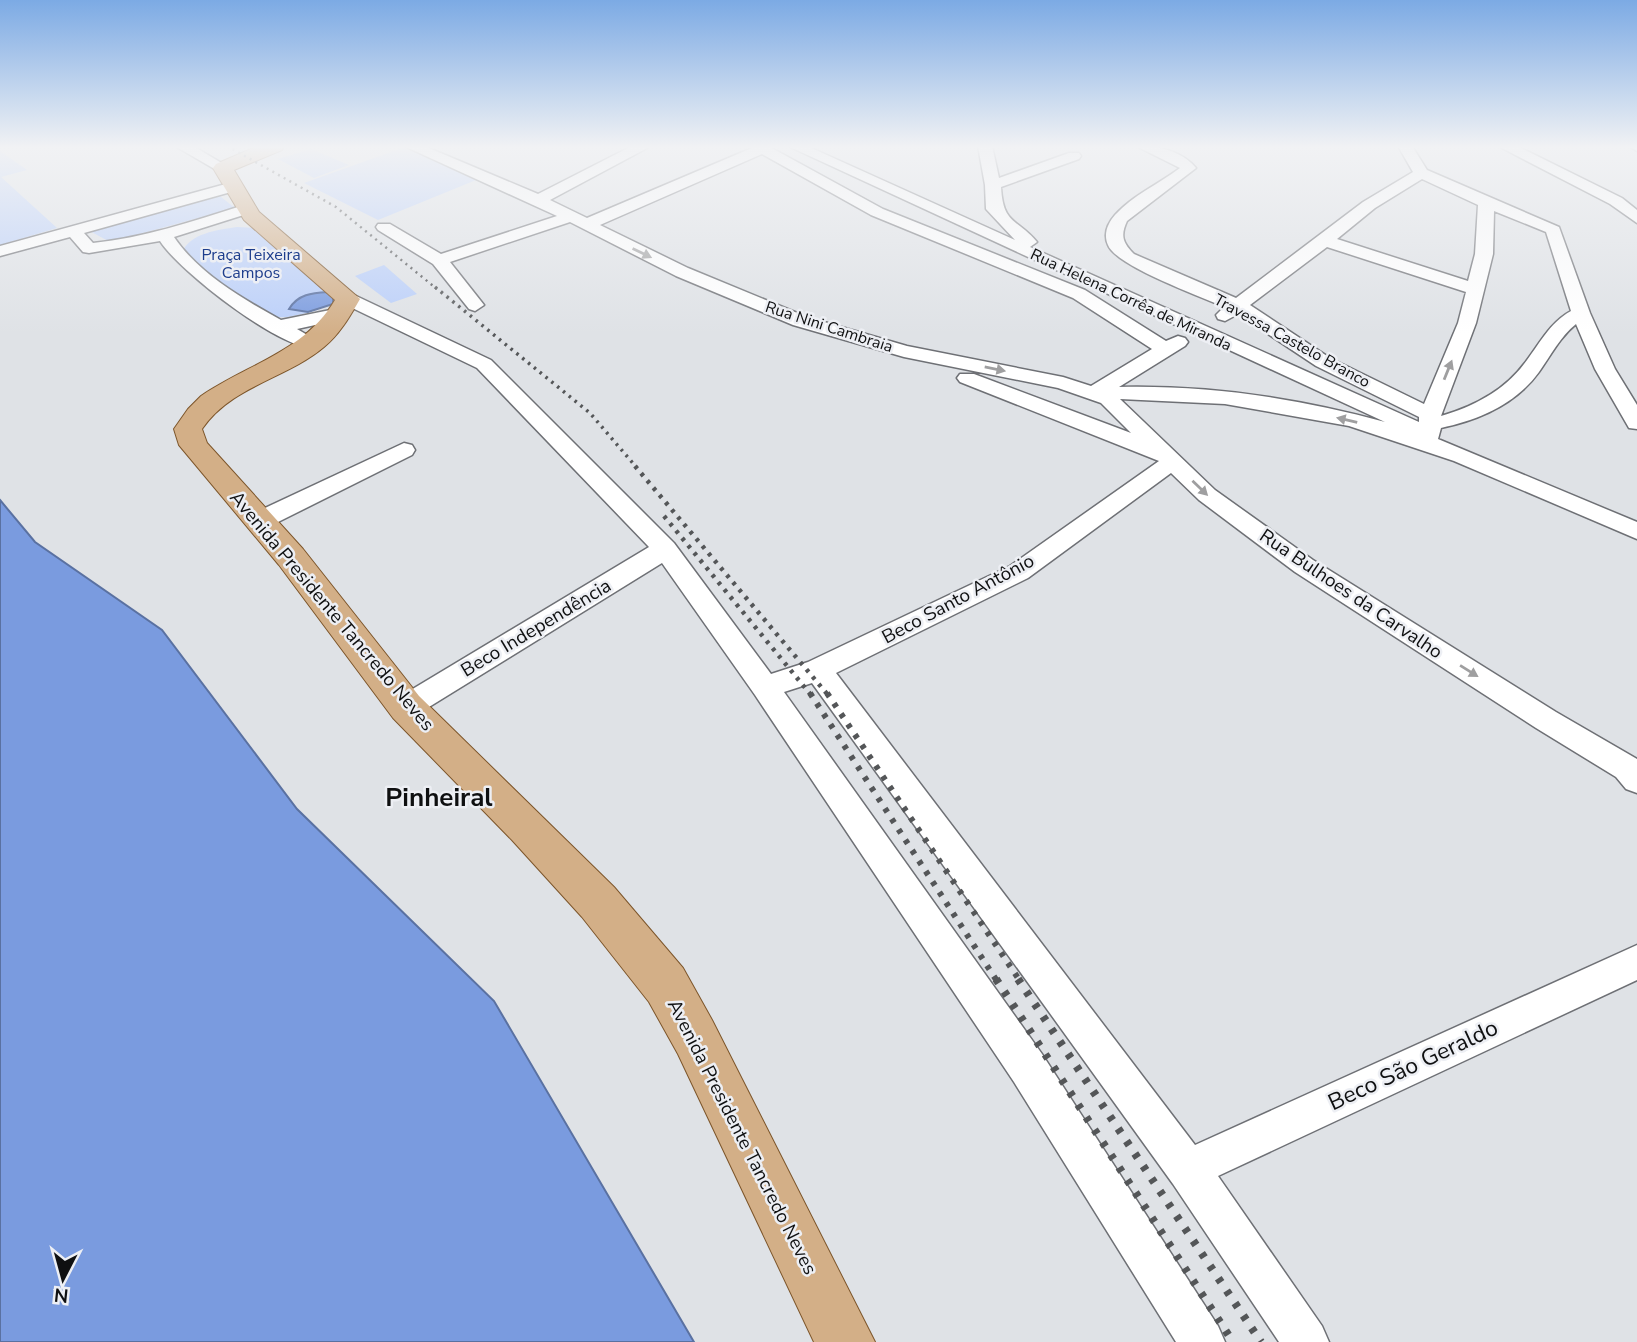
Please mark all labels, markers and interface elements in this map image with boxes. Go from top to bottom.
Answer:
park label: Praça Teixeira Campos [201,244,301,284]
street label: Rua Helena Corrêa de Miranda [1027,244,1235,356]
one-way arrow [632,247,652,258]
street label: Travessa Castelo Branco [1210,289,1374,393]
street label: Rua Nini Cambraia [762,296,896,358]
one-way arrow [1442,360,1454,380]
one-way arrow [984,363,1006,374]
one-way arrow [1336,414,1358,425]
one-way arrow [1191,479,1208,495]
street label: Avenida Presidente Tancredo Neves [224,485,440,737]
street label: Rua Bulhoes da Carvalho [1254,523,1448,665]
street label: Beco Santo Antônio [877,548,1039,650]
street label: Beco Independência [456,573,616,683]
one-way arrow [1459,665,1478,678]
district label: Pinheiral [385,780,493,815]
street label: Avenida Presidente Tancredo Neves [661,995,823,1279]
street label: Beco São Geraldo [1323,1012,1503,1118]
north arrow [28,1244,98,1314]
text: N [53,1281,70,1309]

